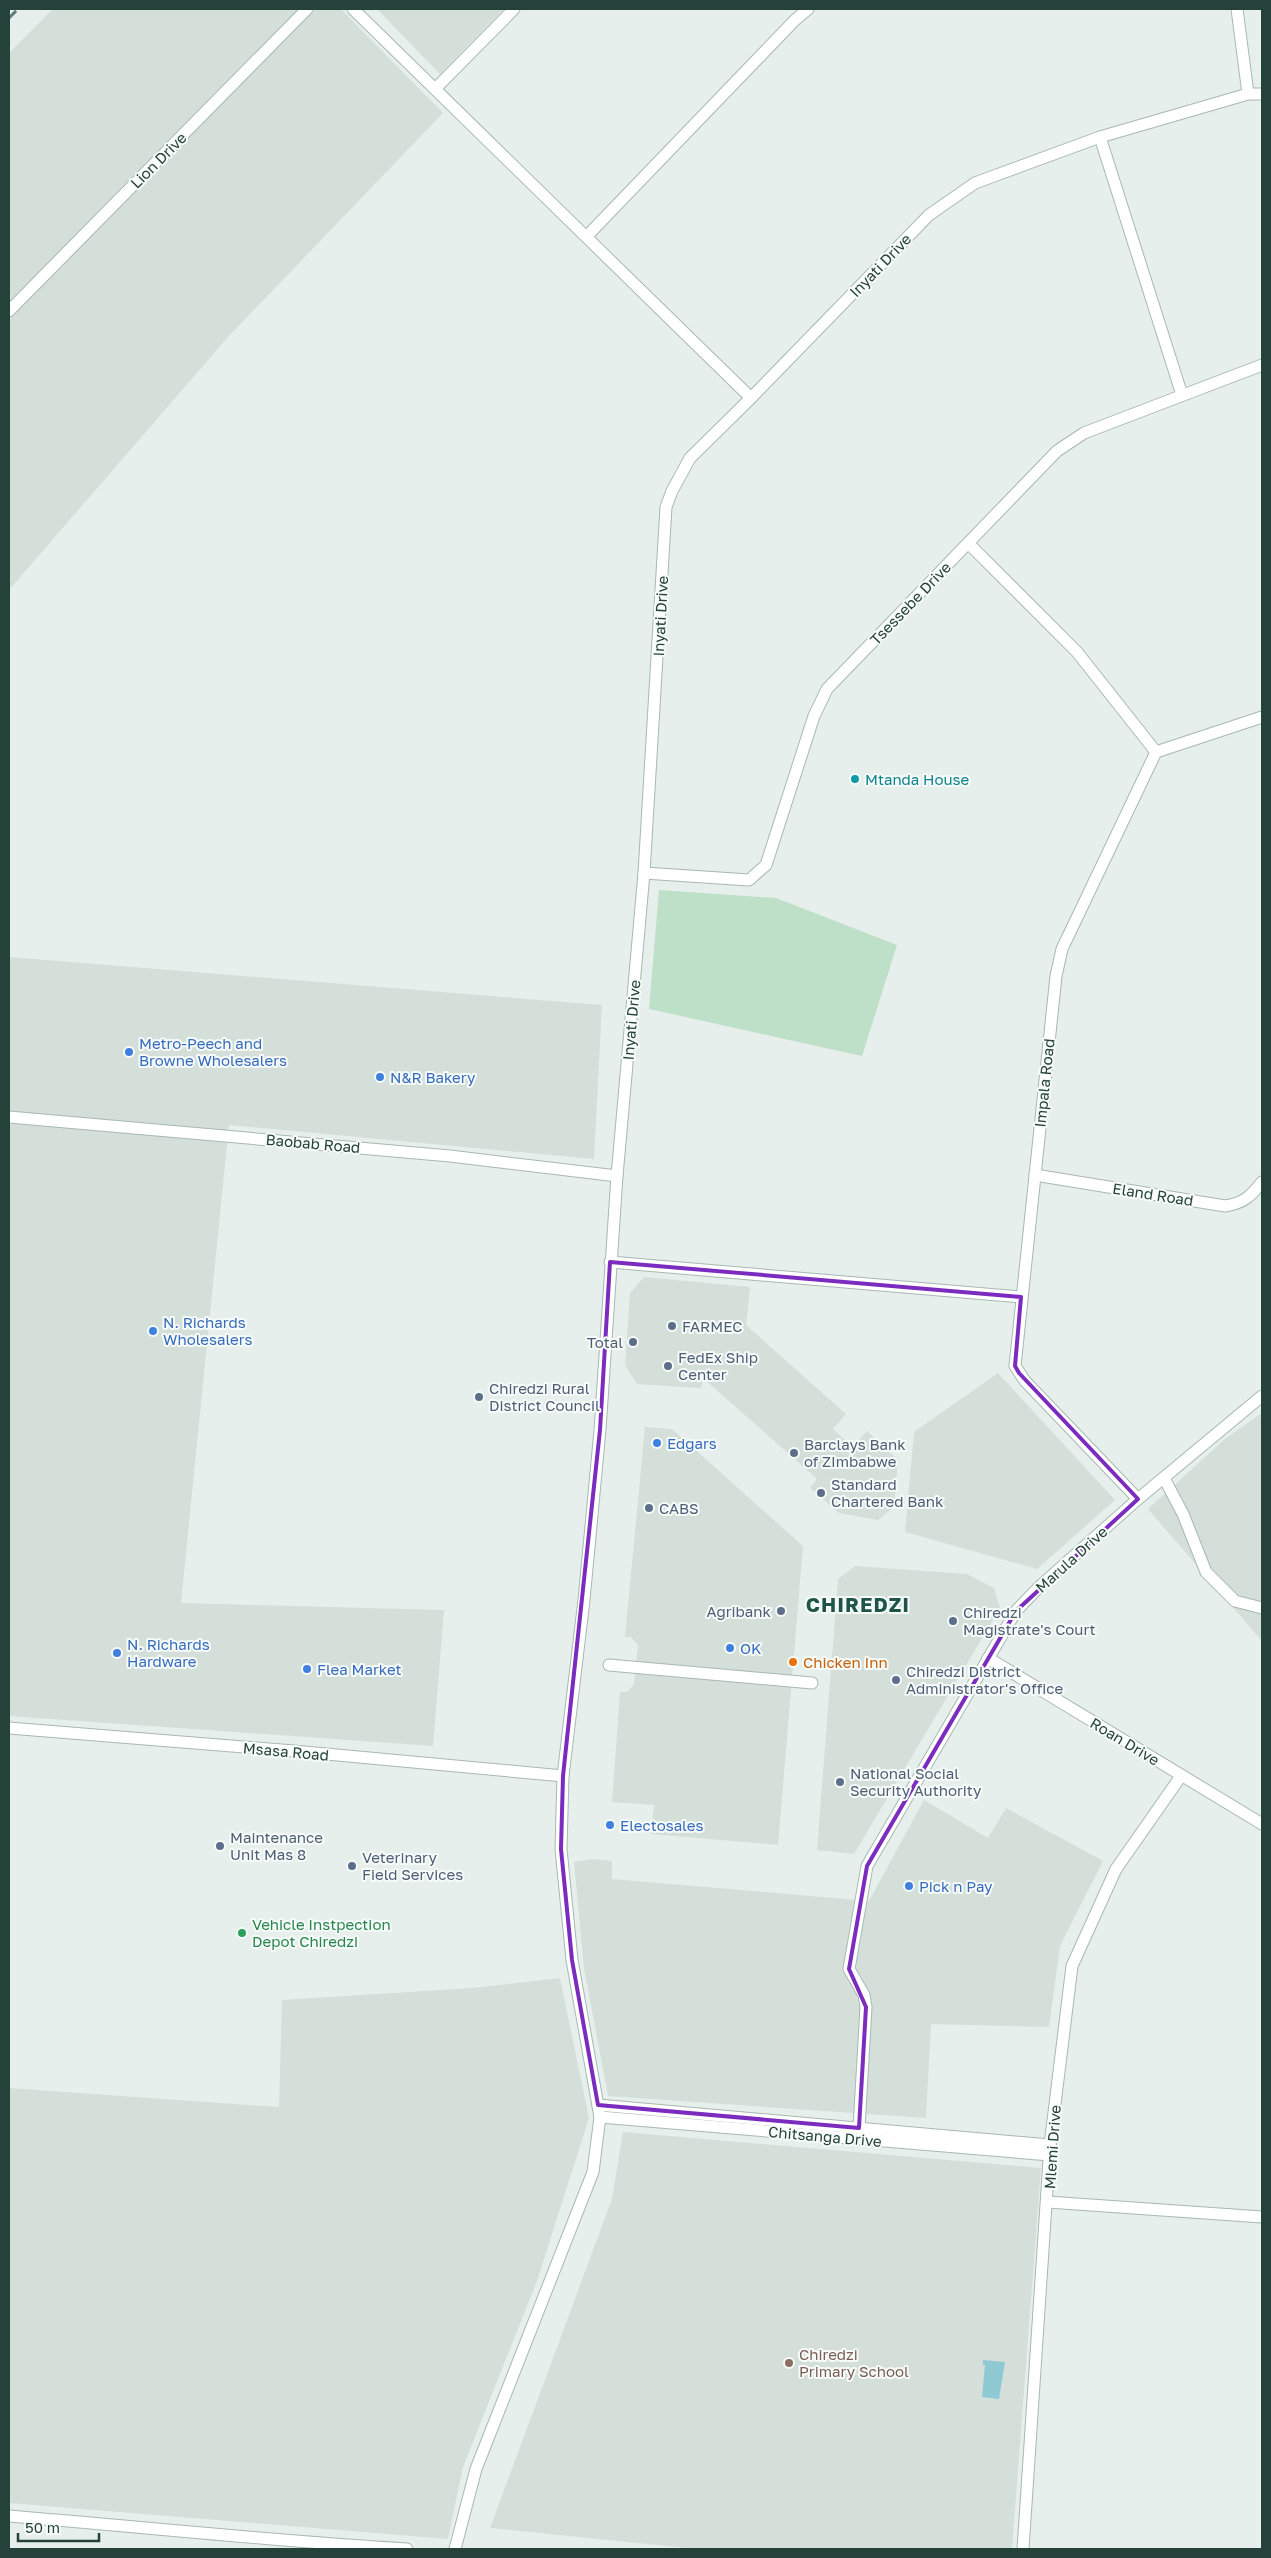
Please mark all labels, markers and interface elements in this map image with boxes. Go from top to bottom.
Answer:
street label: Lion Drive [126,128,190,192]
street label: Inyati Drive [845,229,915,300]
street label: Tsessebe Drive [866,558,954,648]
street label: Inyati Drive [649,575,671,657]
place label: Mtanda House [865,770,969,788]
marker: Mtanda House [849,773,861,785]
street label: Inyati Drive [619,979,644,1061]
place label: Metro-Peech and Browne Wholesalers [139,1034,287,1069]
street label: Impala Road [1030,1038,1058,1128]
marker: Metro-Peech and Browne Wholesalers [123,1046,135,1058]
place label: N&R Bakery [390,1068,476,1086]
marker: N&R Bakery [374,1071,386,1083]
street label: Baobab Road [265,1130,361,1156]
street label: Eland Road [1111,1179,1195,1209]
place label: N. Richards Wholesalers [163,1313,253,1348]
place label: FARMEC [682,1317,742,1335]
marker: FARMEC [666,1320,678,1332]
marker: N. Richards Wholesalers [147,1325,159,1337]
place label: Total [587,1333,623,1351]
marker: Total [627,1336,639,1348]
place label: FedEx Ship Center [678,1348,758,1383]
marker: FedEx Ship Center [662,1360,674,1372]
place label: Chiredzi Rural District Council [489,1379,600,1414]
marker: Chiredzi Rural District Council [473,1391,485,1403]
place label: Edgars [667,1434,717,1452]
place label: Barclays Bank of ZImbabwe [804,1435,906,1470]
marker: Edgars [651,1437,663,1449]
marker: Barclays Bank of ZImbabwe [788,1447,800,1459]
place label: Standard Chartered Bank [831,1475,944,1510]
marker: Standard Chartered Bank [815,1487,827,1499]
place label: CABS [659,1499,699,1517]
marker: CABS [643,1502,655,1514]
street label: Marula Drive [1031,1522,1111,1596]
district label: CHIREDZI [806,1592,910,1616]
place label: Agribank [707,1602,772,1620]
place label: Chiredzi Magistrate's Court [963,1603,1096,1638]
marker: Agribank [775,1605,787,1617]
marker: Chiredzi Magistrate's Court [947,1615,959,1627]
place label: N. Richards Hardware [127,1635,210,1670]
place label: OK [740,1639,761,1657]
marker: OK [724,1642,736,1654]
marker: N. Richards Hardware [111,1647,123,1659]
place label: Chicken Inn [803,1653,888,1671]
marker: Chicken Inn [787,1656,799,1668]
place label: Flea Market [317,1660,402,1678]
place label: Chiredzi District Administrator's Office [906,1662,1063,1697]
marker: Flea Market [301,1663,313,1675]
marker: Chiredzi District Administrator's Office [890,1674,902,1686]
street label: Roan Drive [1087,1713,1163,1769]
street label: Msasa Road [242,1738,330,1764]
place label: National Social Security Authority [850,1764,982,1799]
marker: National Social Security Authority [834,1776,846,1788]
place label: Electosales [620,1816,703,1834]
marker: Electosales [604,1819,616,1831]
place label: Maintenance Unit Mas 8 [230,1828,323,1863]
marker: Maintenance Unit Mas 8 [214,1840,226,1852]
place label: Veterinary Field Services [362,1848,463,1883]
marker: Veterinary Field Services [346,1860,358,1872]
place label: Pick n Pay [919,1877,993,1895]
marker: Pick n Pay [903,1880,915,1892]
place label: Vehicle Instpection Depot Chiredzi [252,1915,391,1950]
marker: Vehicle Instpection Depot Chiredzi [236,1927,248,1939]
street label: Mlemi Drive [1040,2104,1064,2190]
street label: Chitsanga Drive [768,2122,883,2150]
place label: Chiredzi Primary School [799,2345,909,2380]
marker: Chiredzi Primary School [783,2357,795,2369]
scale bar [18,2510,99,2542]
text: 50 m [25,2518,60,2536]

